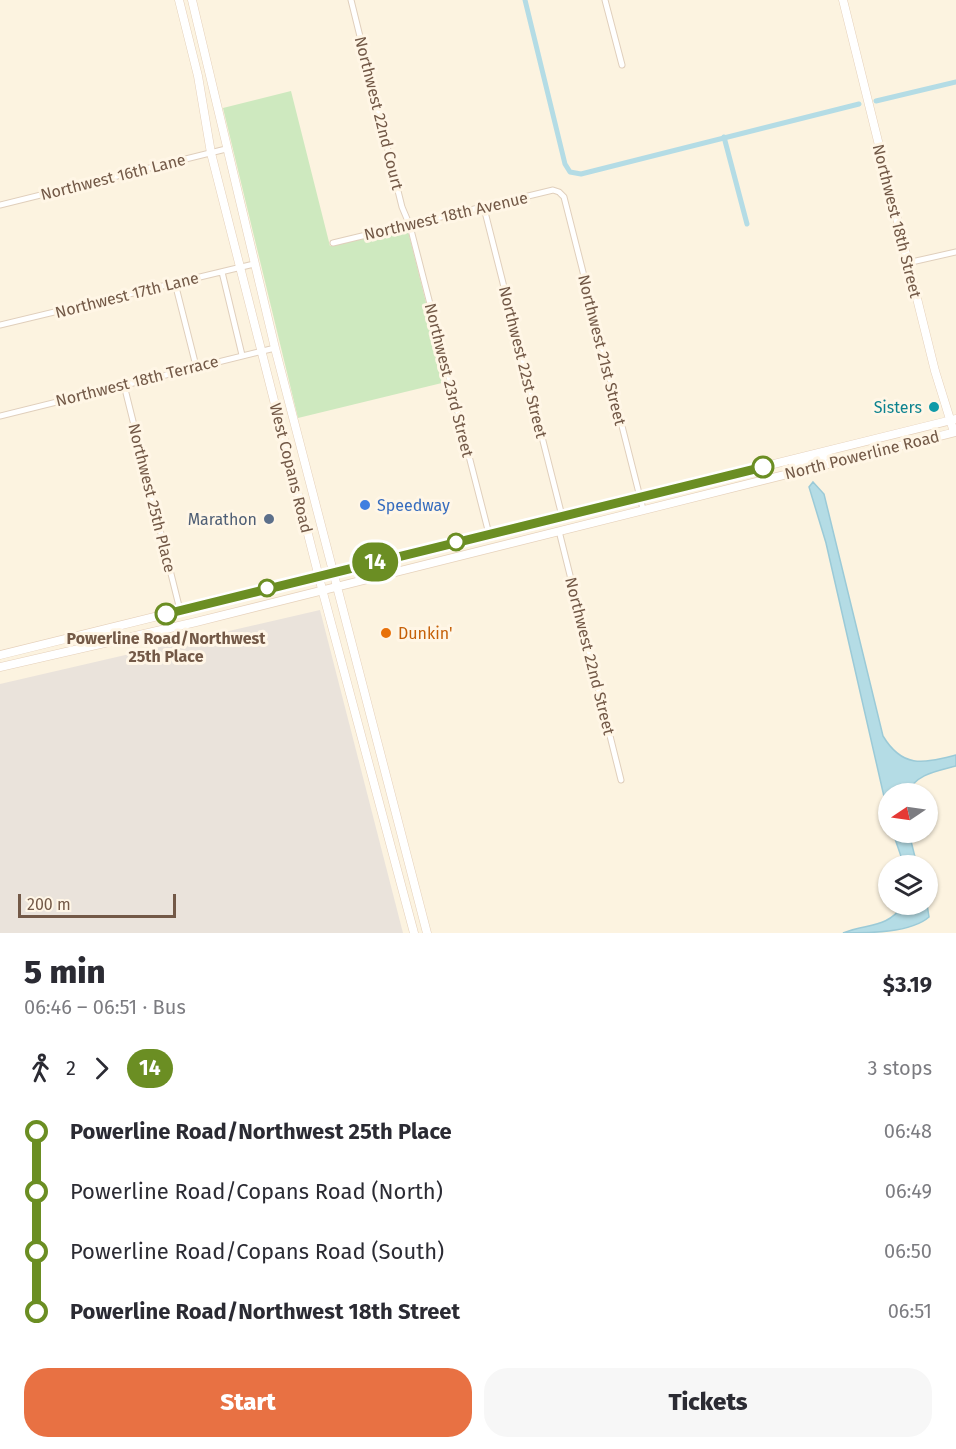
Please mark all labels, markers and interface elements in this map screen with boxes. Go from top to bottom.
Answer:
street label: Northwest 22nd Court [351,34,407,192]
street label: Northwest 18th Street [869,142,925,300]
street label: Northwest 16th Lane [39,150,187,204]
street label: Northwest 18th Avenue [362,188,530,244]
street label: Northwest 17th Lane [53,268,201,322]
street label: Northwest 21st Street [574,273,630,428]
street label: Northwest 22st Street [495,284,551,440]
street label: Northwest 23rd Street [421,301,477,459]
street label: Northwest 18th Terrace [54,352,220,410]
place label: Sisters [874,398,922,417]
marker: Sisters [927,400,941,414]
street label: West Copans Road [266,401,316,535]
street label: Northwest 25th Place [124,421,180,575]
street label: North Powerline Road [783,427,941,483]
unlabelled marker [752,456,774,478]
place label: Speedway [377,496,450,515]
marker: Speedway [358,498,372,512]
place label: Marathon [188,510,257,529]
marker: Marathon [262,512,276,526]
unlabelled marker [447,533,465,551]
line badge: 14 [348,542,402,582]
text: 14 [364,549,386,575]
street label: Northwest 22nd Street [561,575,619,737]
unlabelled marker [258,579,276,597]
marker: Powerline Road/Northwest 25th Place [155,603,177,625]
place label: Dunkin' [398,624,452,643]
marker: Dunkin' [379,626,393,640]
place label: Powerline Road/Northwest 25th Place [67,629,266,666]
north arrow [878,783,938,843]
map controls [878,783,938,915]
button: layers [878,855,938,915]
scale bar [18,891,176,918]
text: 200 m [27,895,71,914]
text: 5 min [24,952,106,992]
text: $3.19 [883,971,932,998]
text: 06:46 – 06:51 · Bus [24,995,186,1019]
icon: walk [24,1052,57,1085]
icon: forward [85,1052,118,1085]
text: 14 [139,1055,161,1081]
text: 2 [66,1056,76,1080]
text: 3 stops [868,1056,932,1080]
text: Powerline Road/Northwest 25th Place [70,1118,452,1145]
text: 06:48 [884,1119,932,1143]
text: Powerline Road/Copans Road (North) [70,1178,443,1205]
text: 06:49 [885,1179,932,1203]
text: Powerline Road/Copans Road (South) [70,1238,444,1265]
text: 06:50 [884,1239,932,1263]
text: Powerline Road/Northwest 18th Street [70,1298,460,1325]
text: 06:51 [888,1299,932,1323]
button: Start [24,1368,472,1437]
button: Tickets [484,1368,932,1437]

